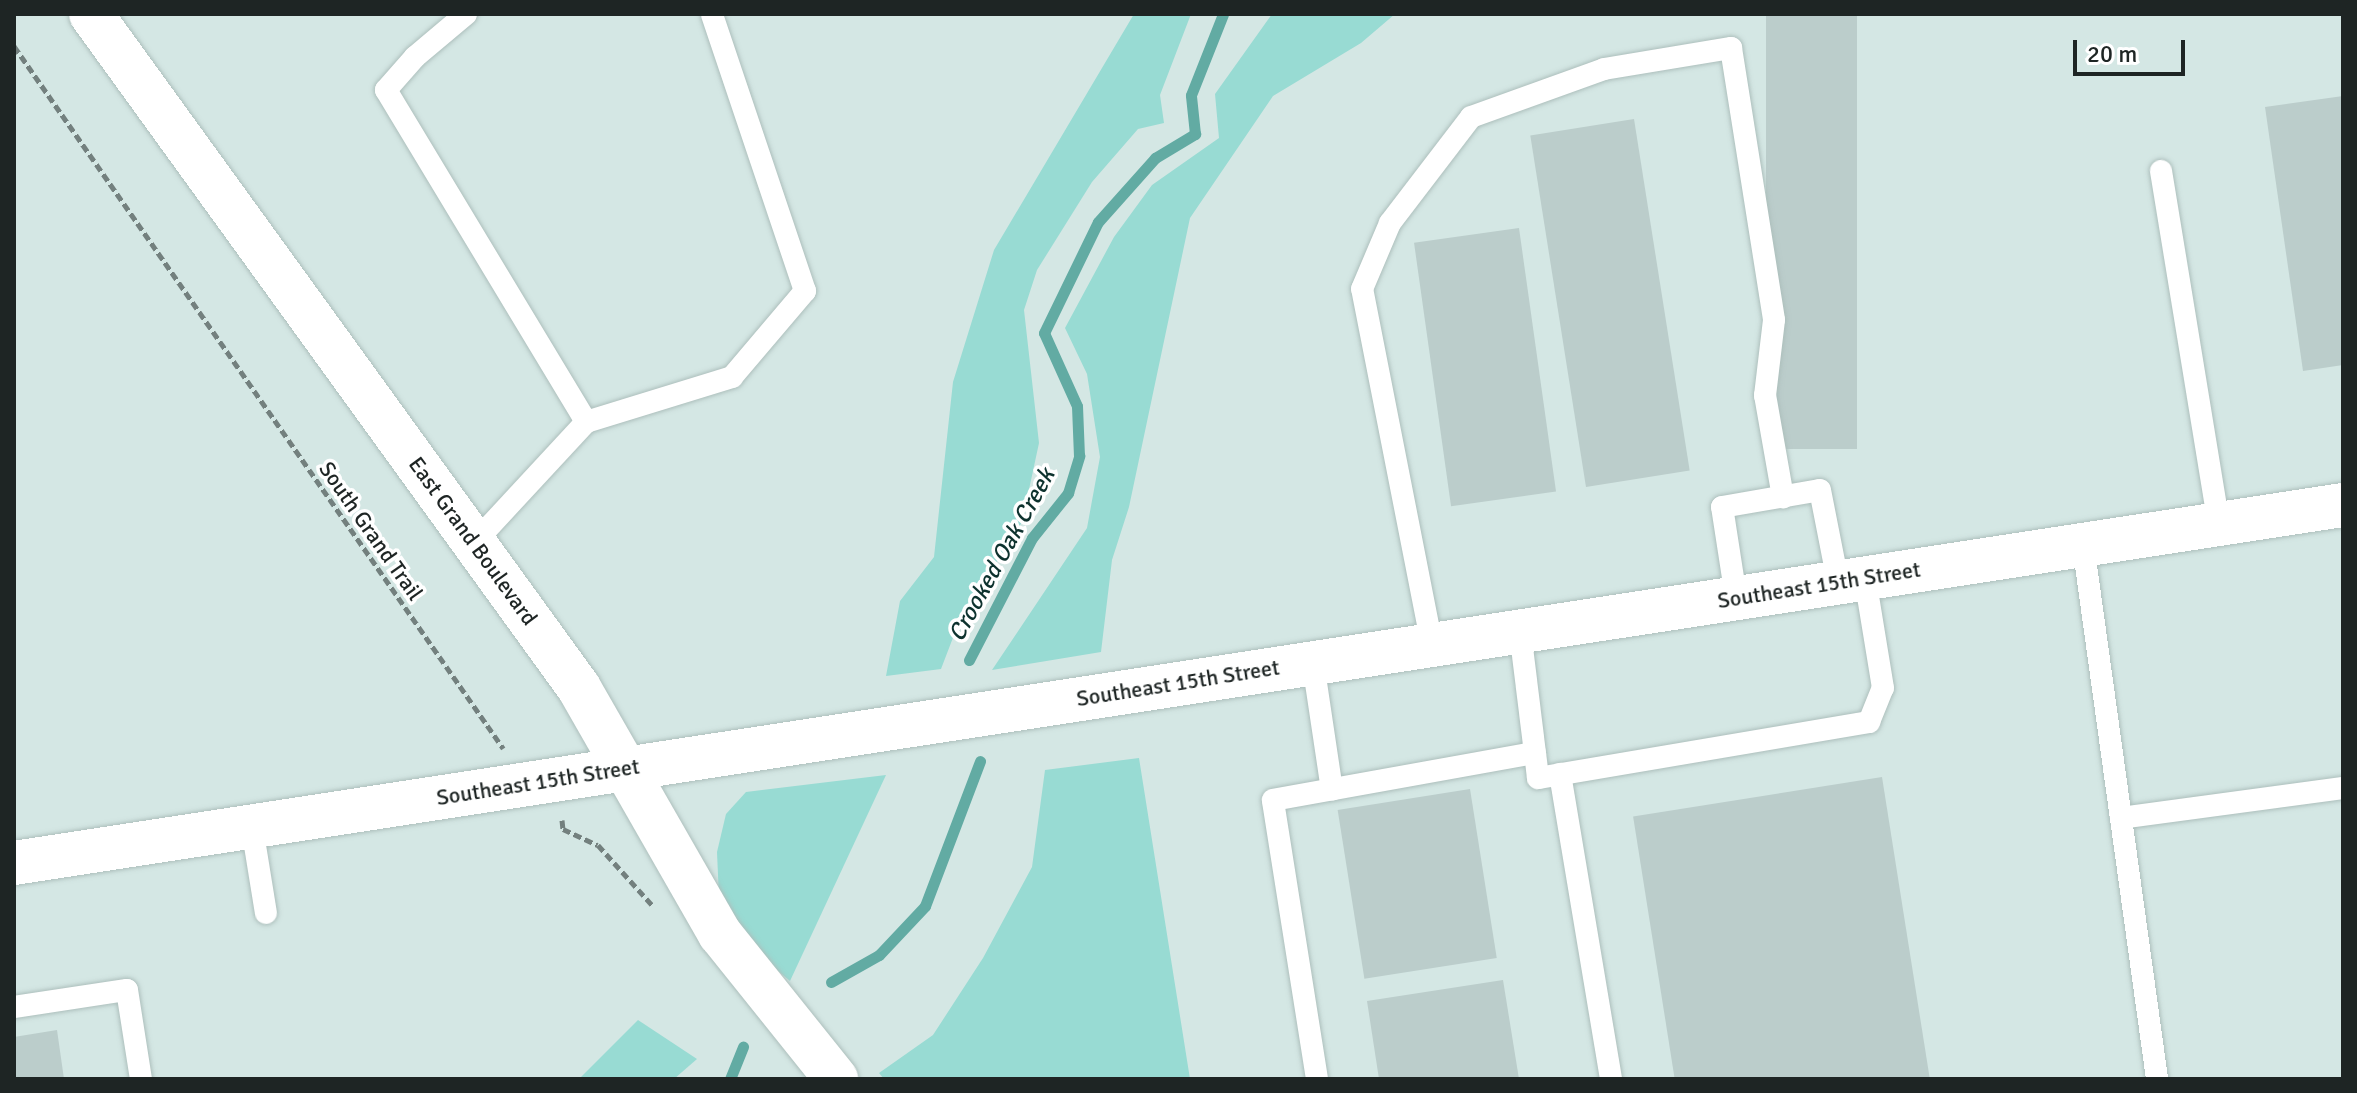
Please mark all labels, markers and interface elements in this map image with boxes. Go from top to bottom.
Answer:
scale bar [2077,24,2189,74]
text: 20 m [2087,39,2137,69]
street label: East Grand Boulevard [403,452,543,630]
street label: South Grand Trail [313,457,429,605]
water label: Crooked Oak Creek [943,463,1061,647]
street label: Southeast 15th Street [1716,556,1922,614]
street label: Southeast 15th Street [1075,654,1281,712]
street label: Southeast 15th Street [435,753,641,811]

